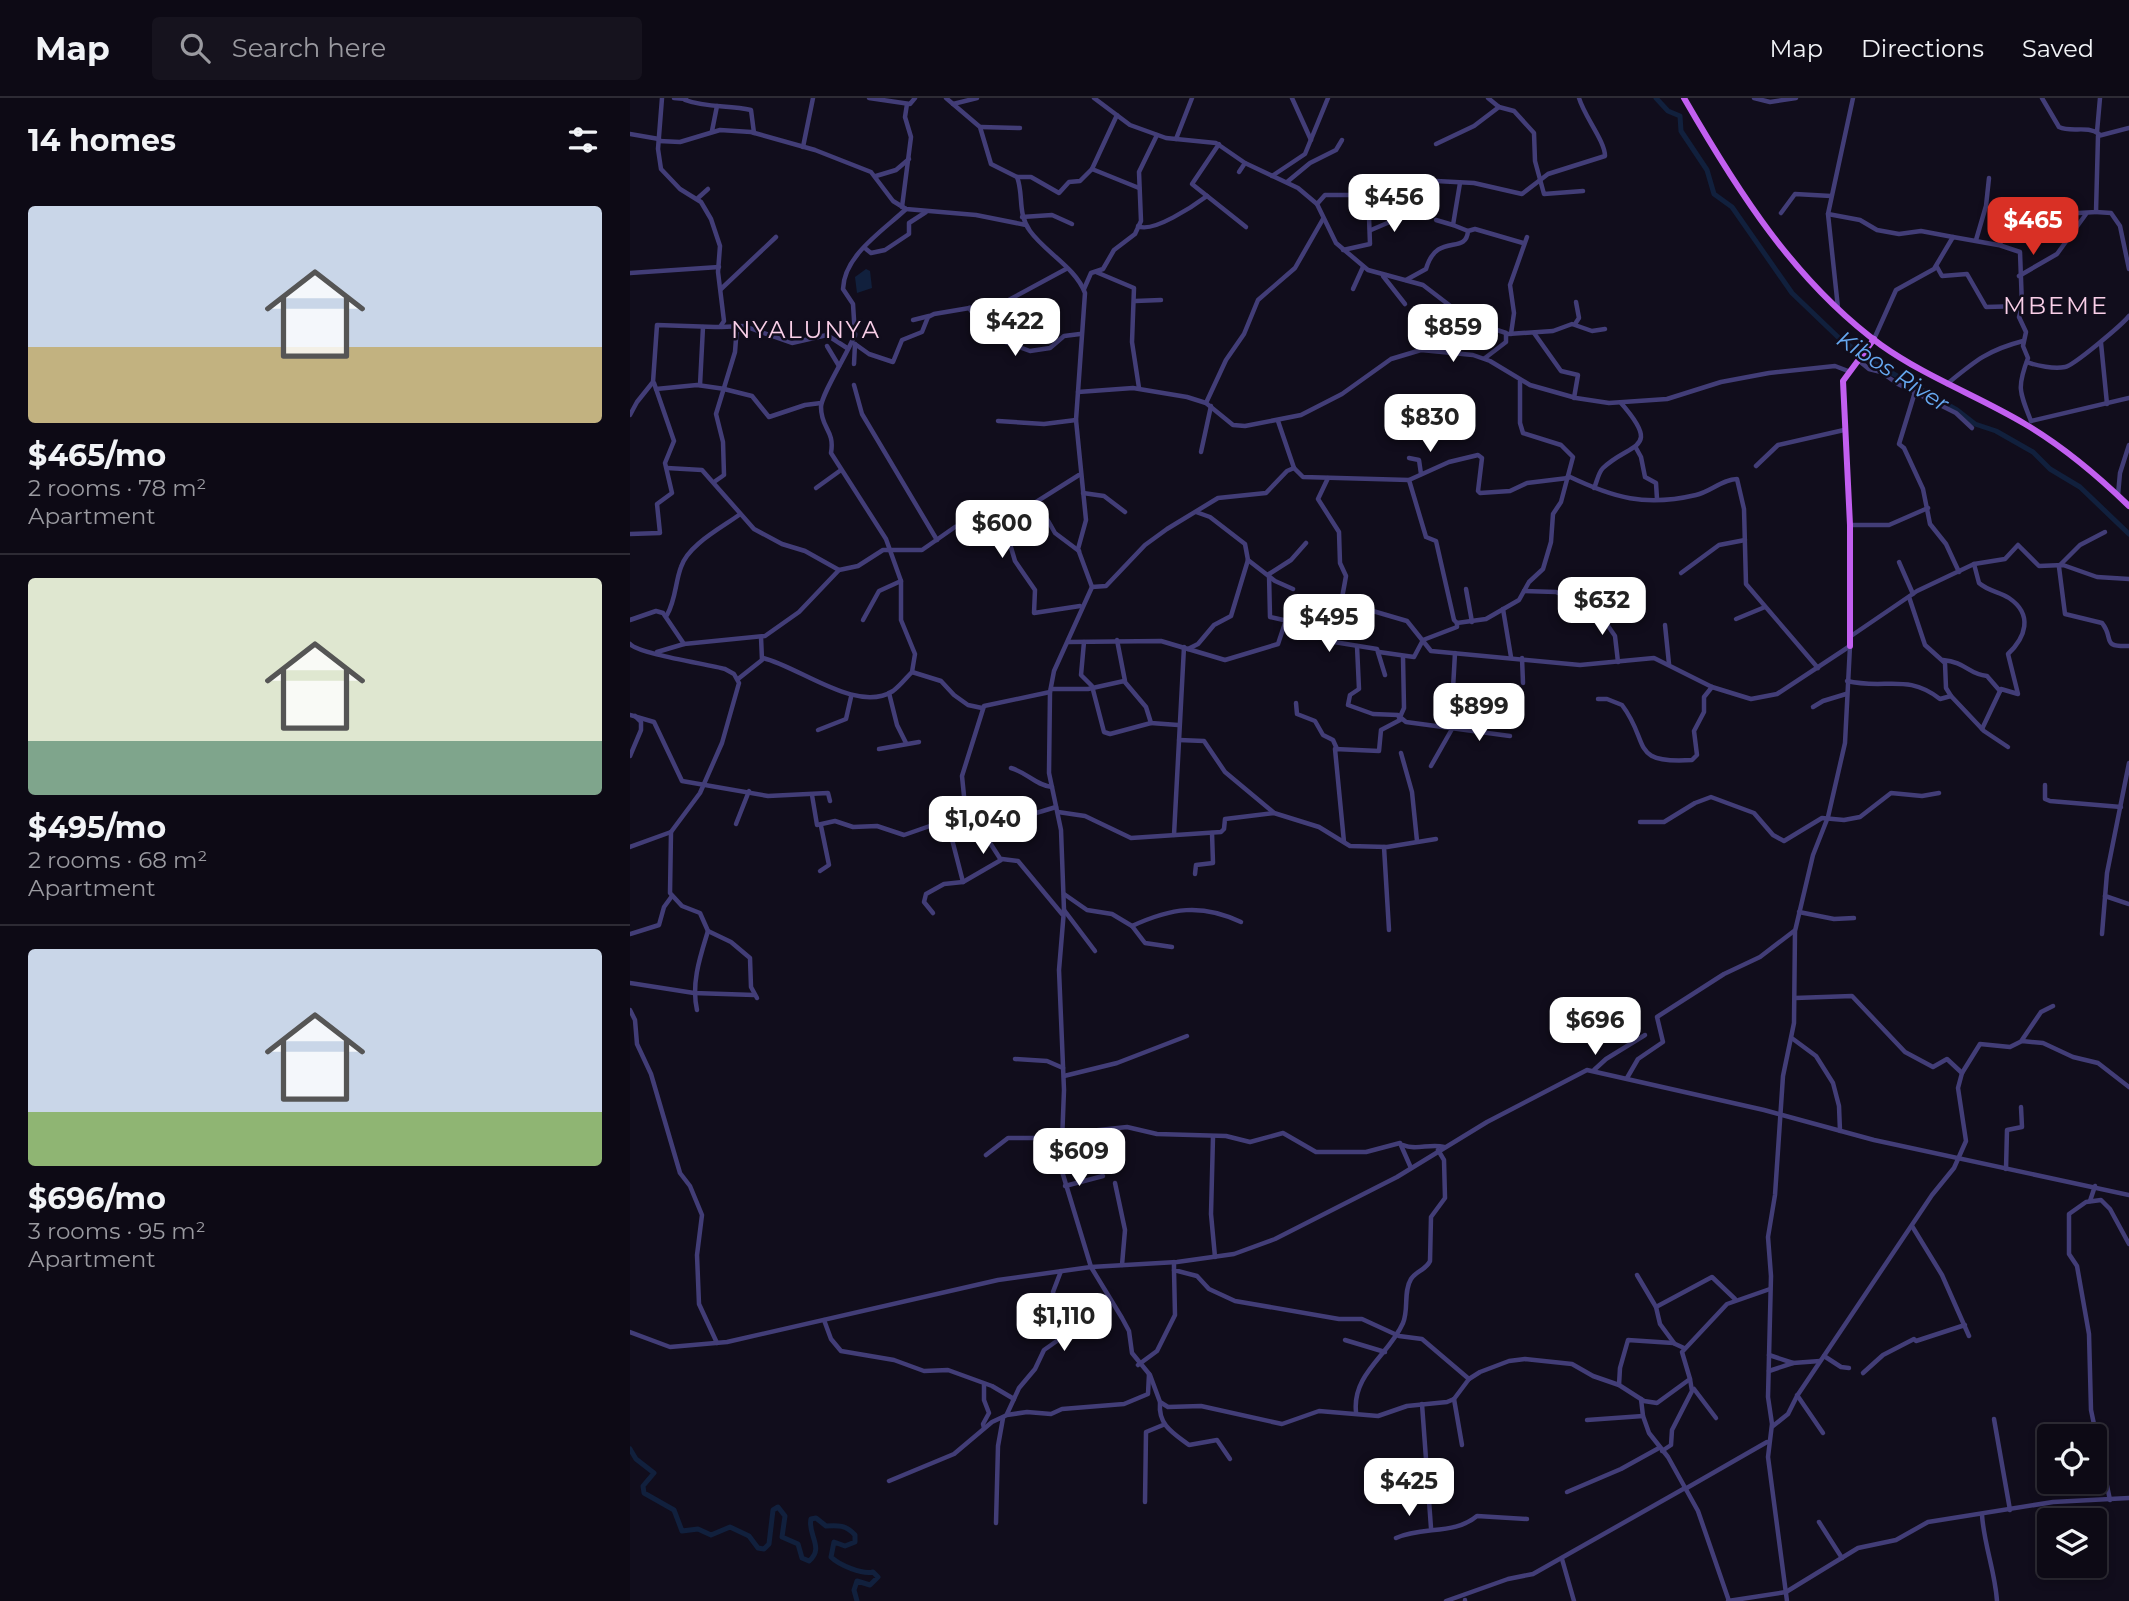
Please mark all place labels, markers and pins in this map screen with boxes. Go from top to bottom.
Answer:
pin: $456 [1353,174,1435,234]
pin: $465 [1992,198,2074,257]
pin: $422 [974,299,1056,358]
pin: $859 [1412,304,1494,364]
pin: $830 [1389,394,1471,454]
pin: $600 [961,500,1043,560]
pin: $632 [1561,578,1643,637]
pin: $495 [1288,594,1370,654]
pin: $899 [1438,684,1520,743]
pin: $1,040 [926,796,1040,856]
pin: $696 [1554,998,1636,1057]
pin: $609 [1038,1128,1120,1188]
pin: $1,110 [1007,1294,1121,1353]
pin: $425 [1368,1458,1450,1518]

